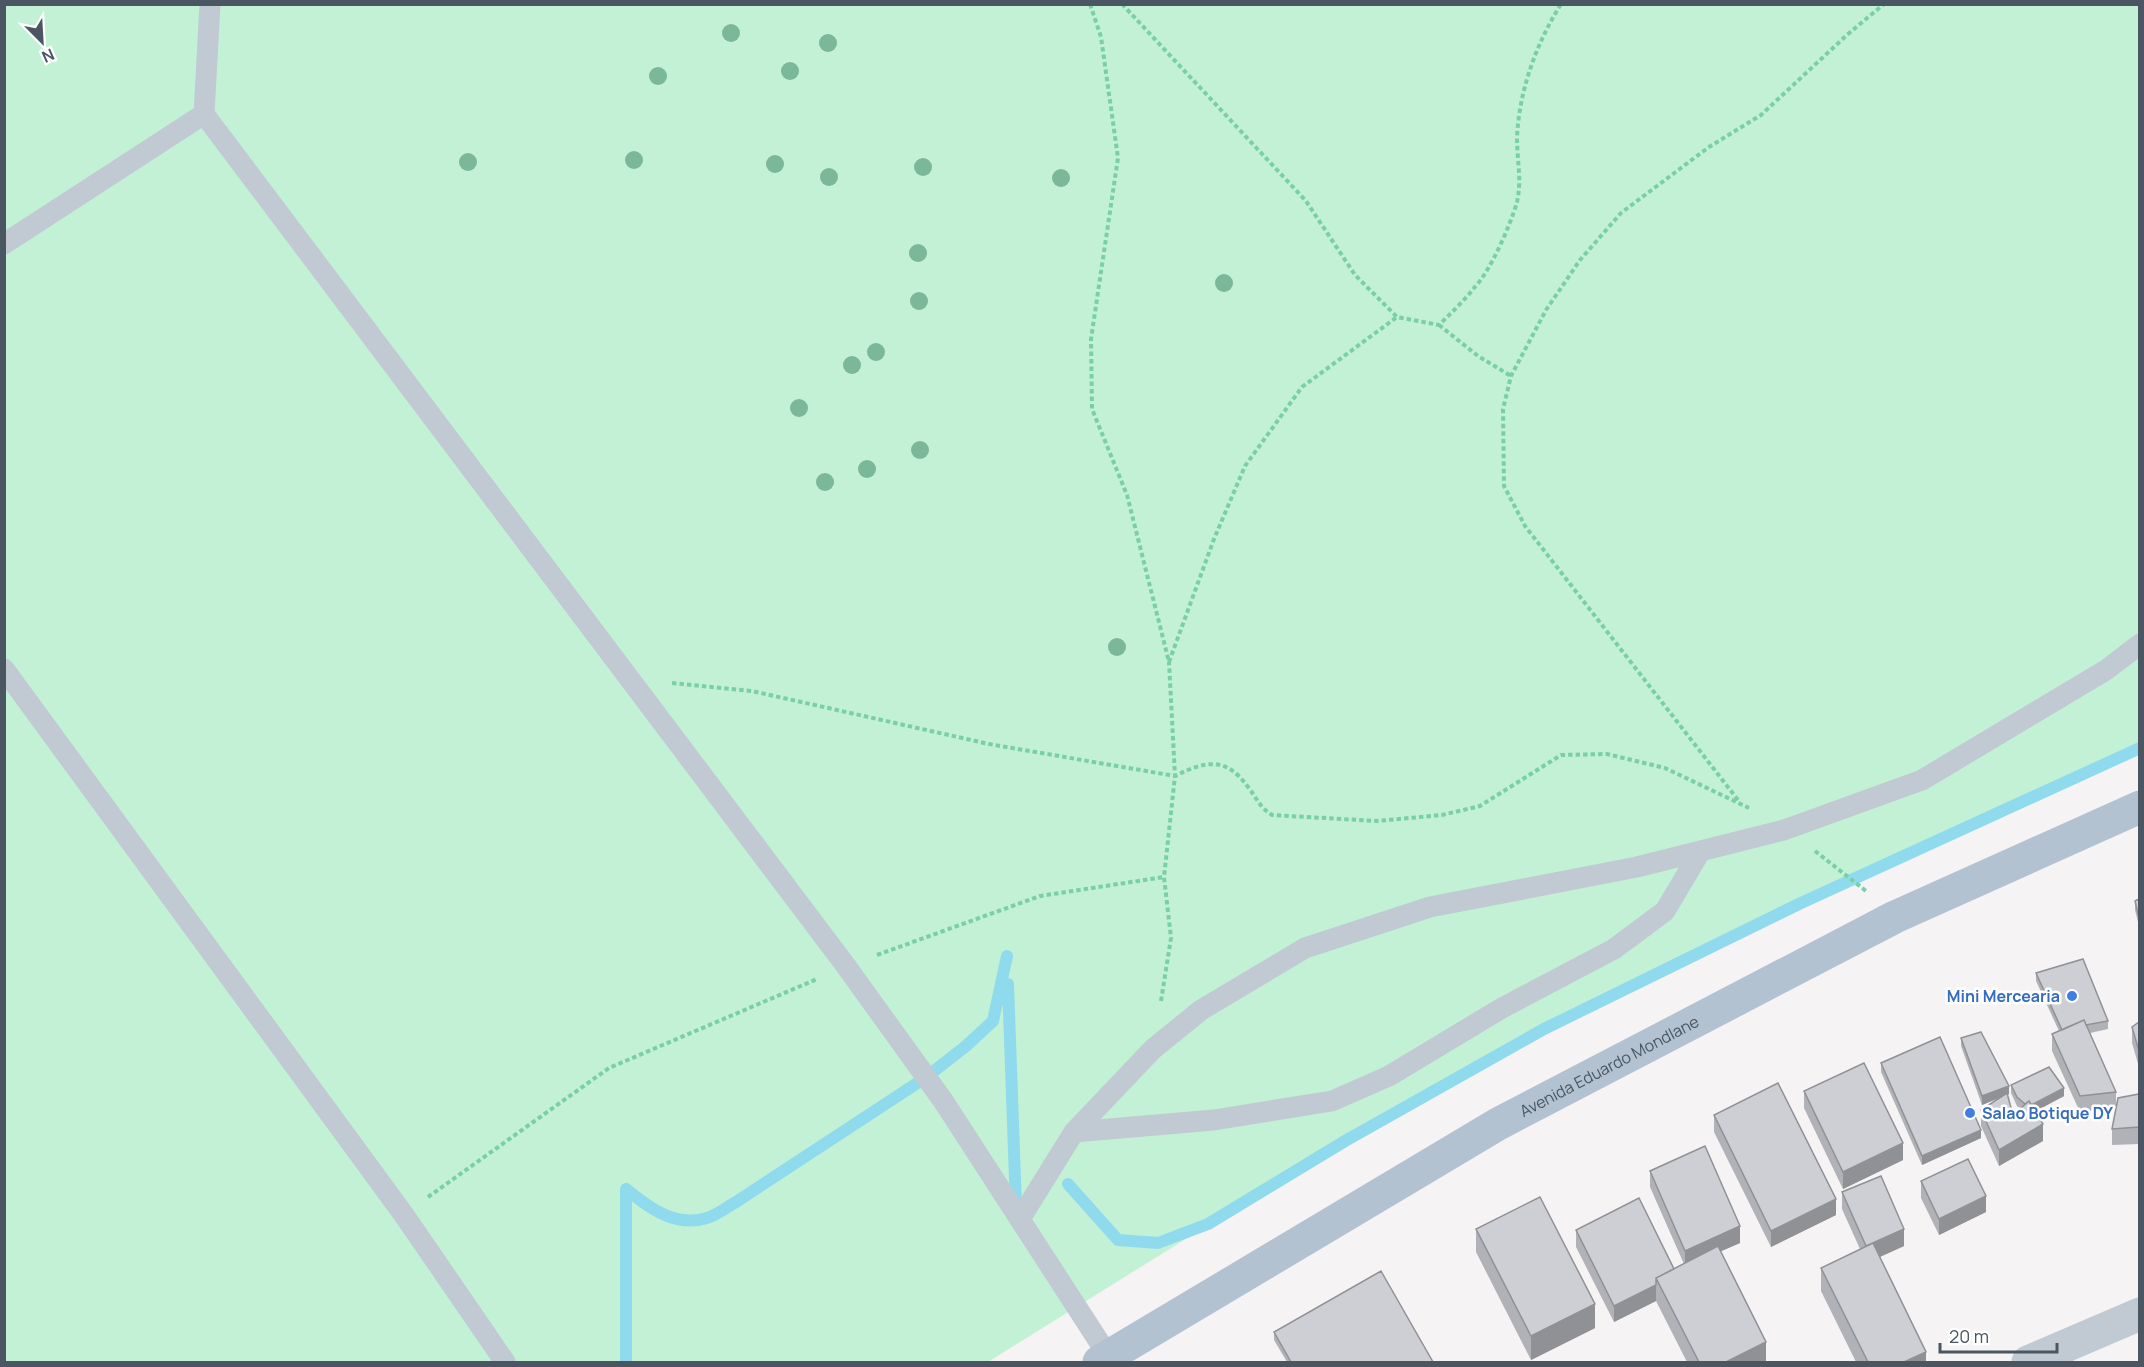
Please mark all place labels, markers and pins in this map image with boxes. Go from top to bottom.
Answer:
place label: Mini Mercearia [1947,985,2060,1007]
marker: Mini Mercearia [2065,989,2079,1003]
place label: Salao Botique DY [1982,1102,2113,1124]
marker: Salao Botique DY [1963,1106,1977,1120]

